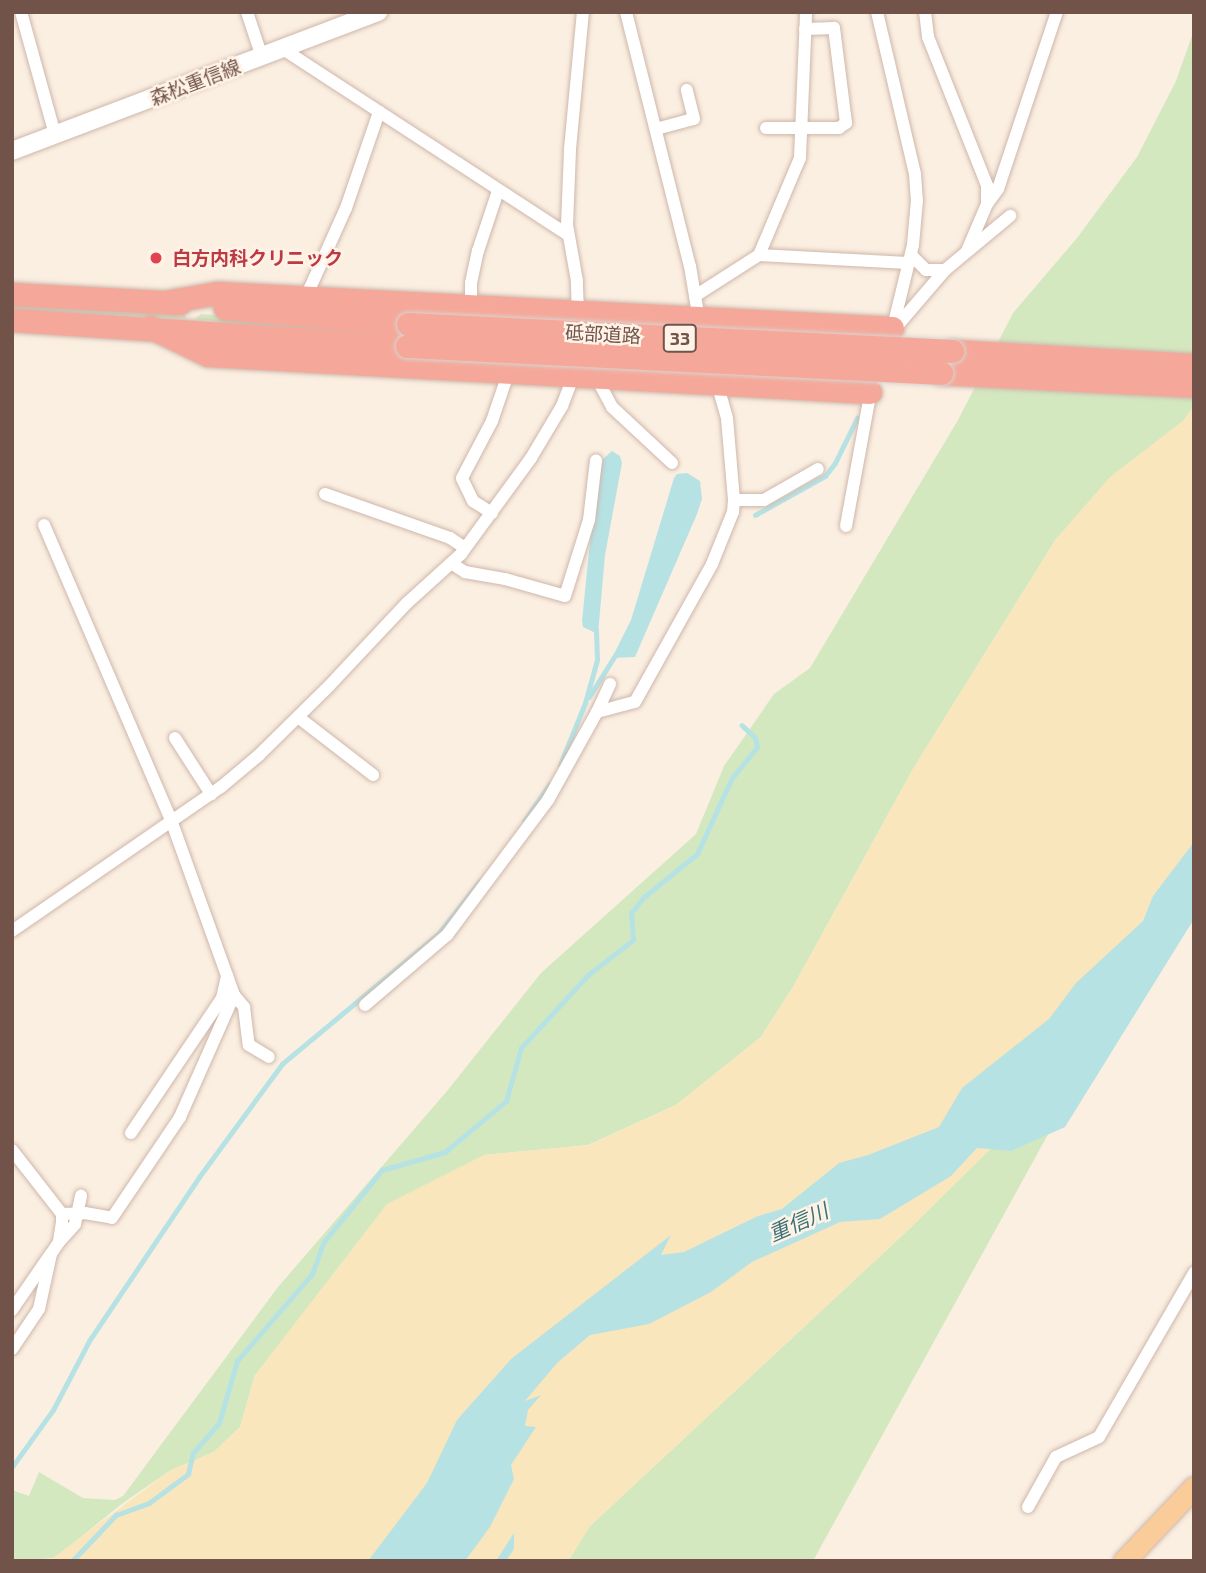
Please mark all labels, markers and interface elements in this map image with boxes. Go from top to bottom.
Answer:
street label: 森松重信線 [147,54,243,110]
place label: 白方内科クリニック [172,247,343,269]
marker: 白方内科クリニック [146,248,166,268]
street label: 砥部道路 [564,321,642,347]
road number: 33 [662,324,698,352]
water label: 重信川 [764,1198,832,1246]

